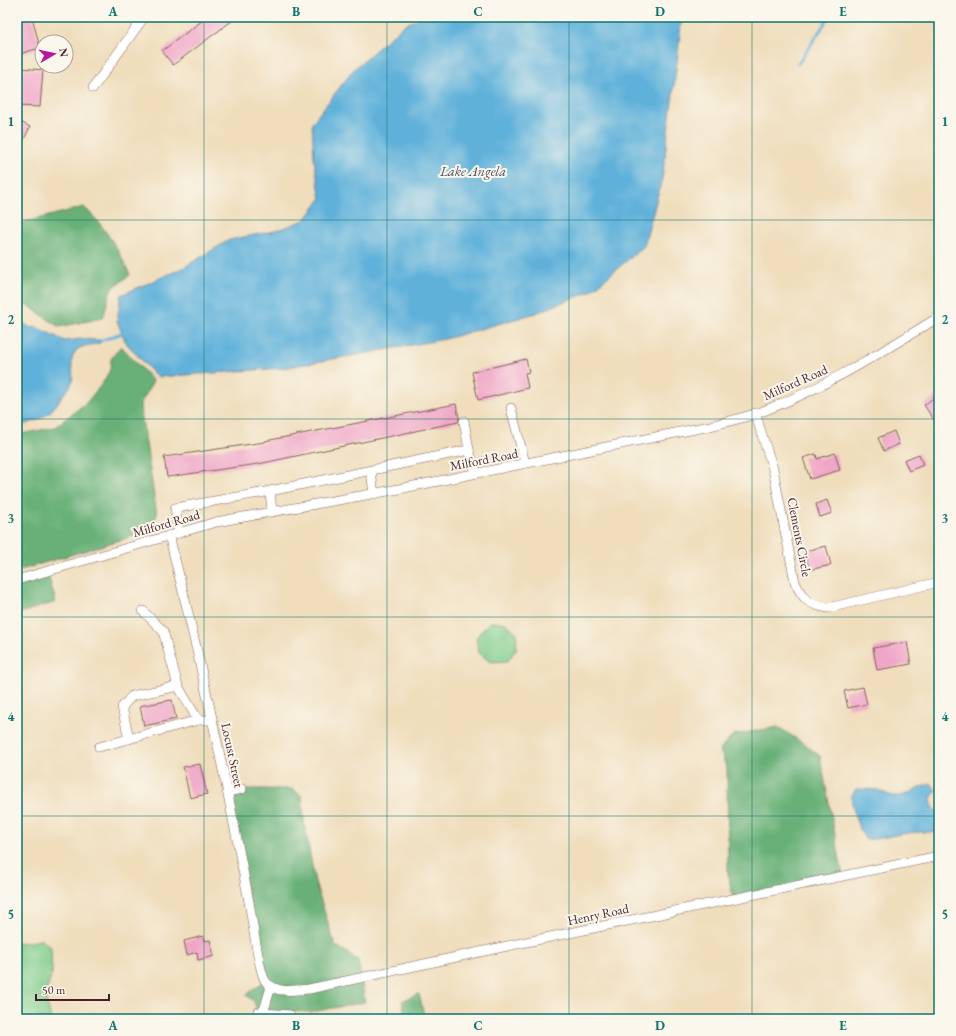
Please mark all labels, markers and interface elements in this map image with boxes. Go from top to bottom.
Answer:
text: A [107,3,118,20]
text: B [292,3,300,20]
text: C [473,3,483,20]
text: D [655,3,665,20]
text: E [839,3,847,20]
north arrow [34,34,74,74]
text: N [56,47,72,58]
text: 1 [8,113,15,130]
text: 1 [942,113,949,130]
water label: Lake Angela [439,162,506,180]
text: 2 [8,311,15,328]
text: 2 [942,311,949,328]
street label: Milford Road [760,360,831,404]
street label: Milford Road [449,444,520,474]
street label: Clements Circle [783,496,816,578]
street label: Milford Road [131,506,202,541]
text: 3 [8,510,15,527]
text: 3 [942,510,949,527]
text: 4 [8,708,15,725]
text: 4 [942,708,949,725]
street label: Locust Street [217,721,248,789]
street label: Henry Road [566,900,631,929]
text: 5 [8,906,14,923]
text: 5 [942,906,948,923]
scale bar [36,976,109,1002]
text: 50 m [42,982,66,998]
text: A [107,1017,118,1034]
text: B [292,1017,300,1034]
text: C [473,1017,483,1034]
text: D [655,1017,665,1034]
text: E [839,1017,847,1034]

